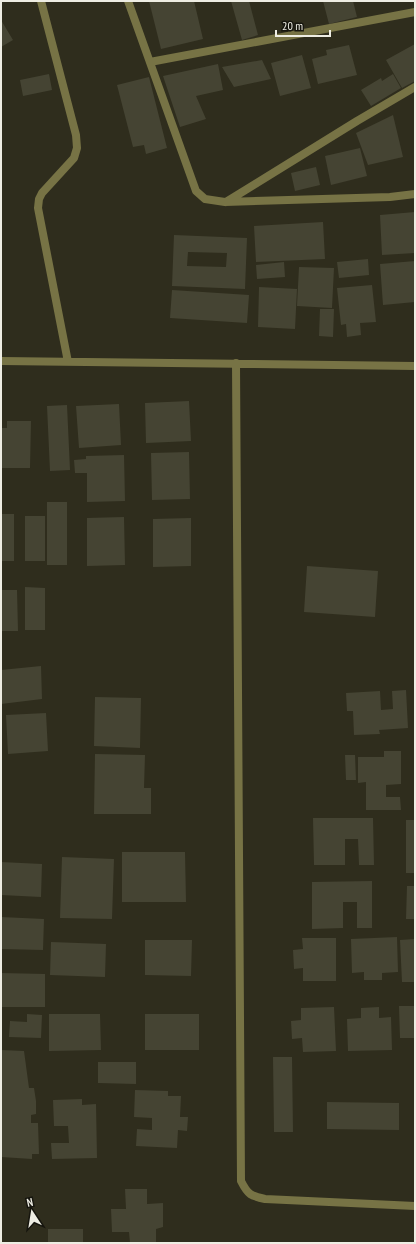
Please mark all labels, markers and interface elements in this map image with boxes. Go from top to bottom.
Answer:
scale bar [276,12,330,38]
text: 20 m [282,18,303,33]
north arrow [12,1192,52,1232]
text: N [26,1195,34,1210]

